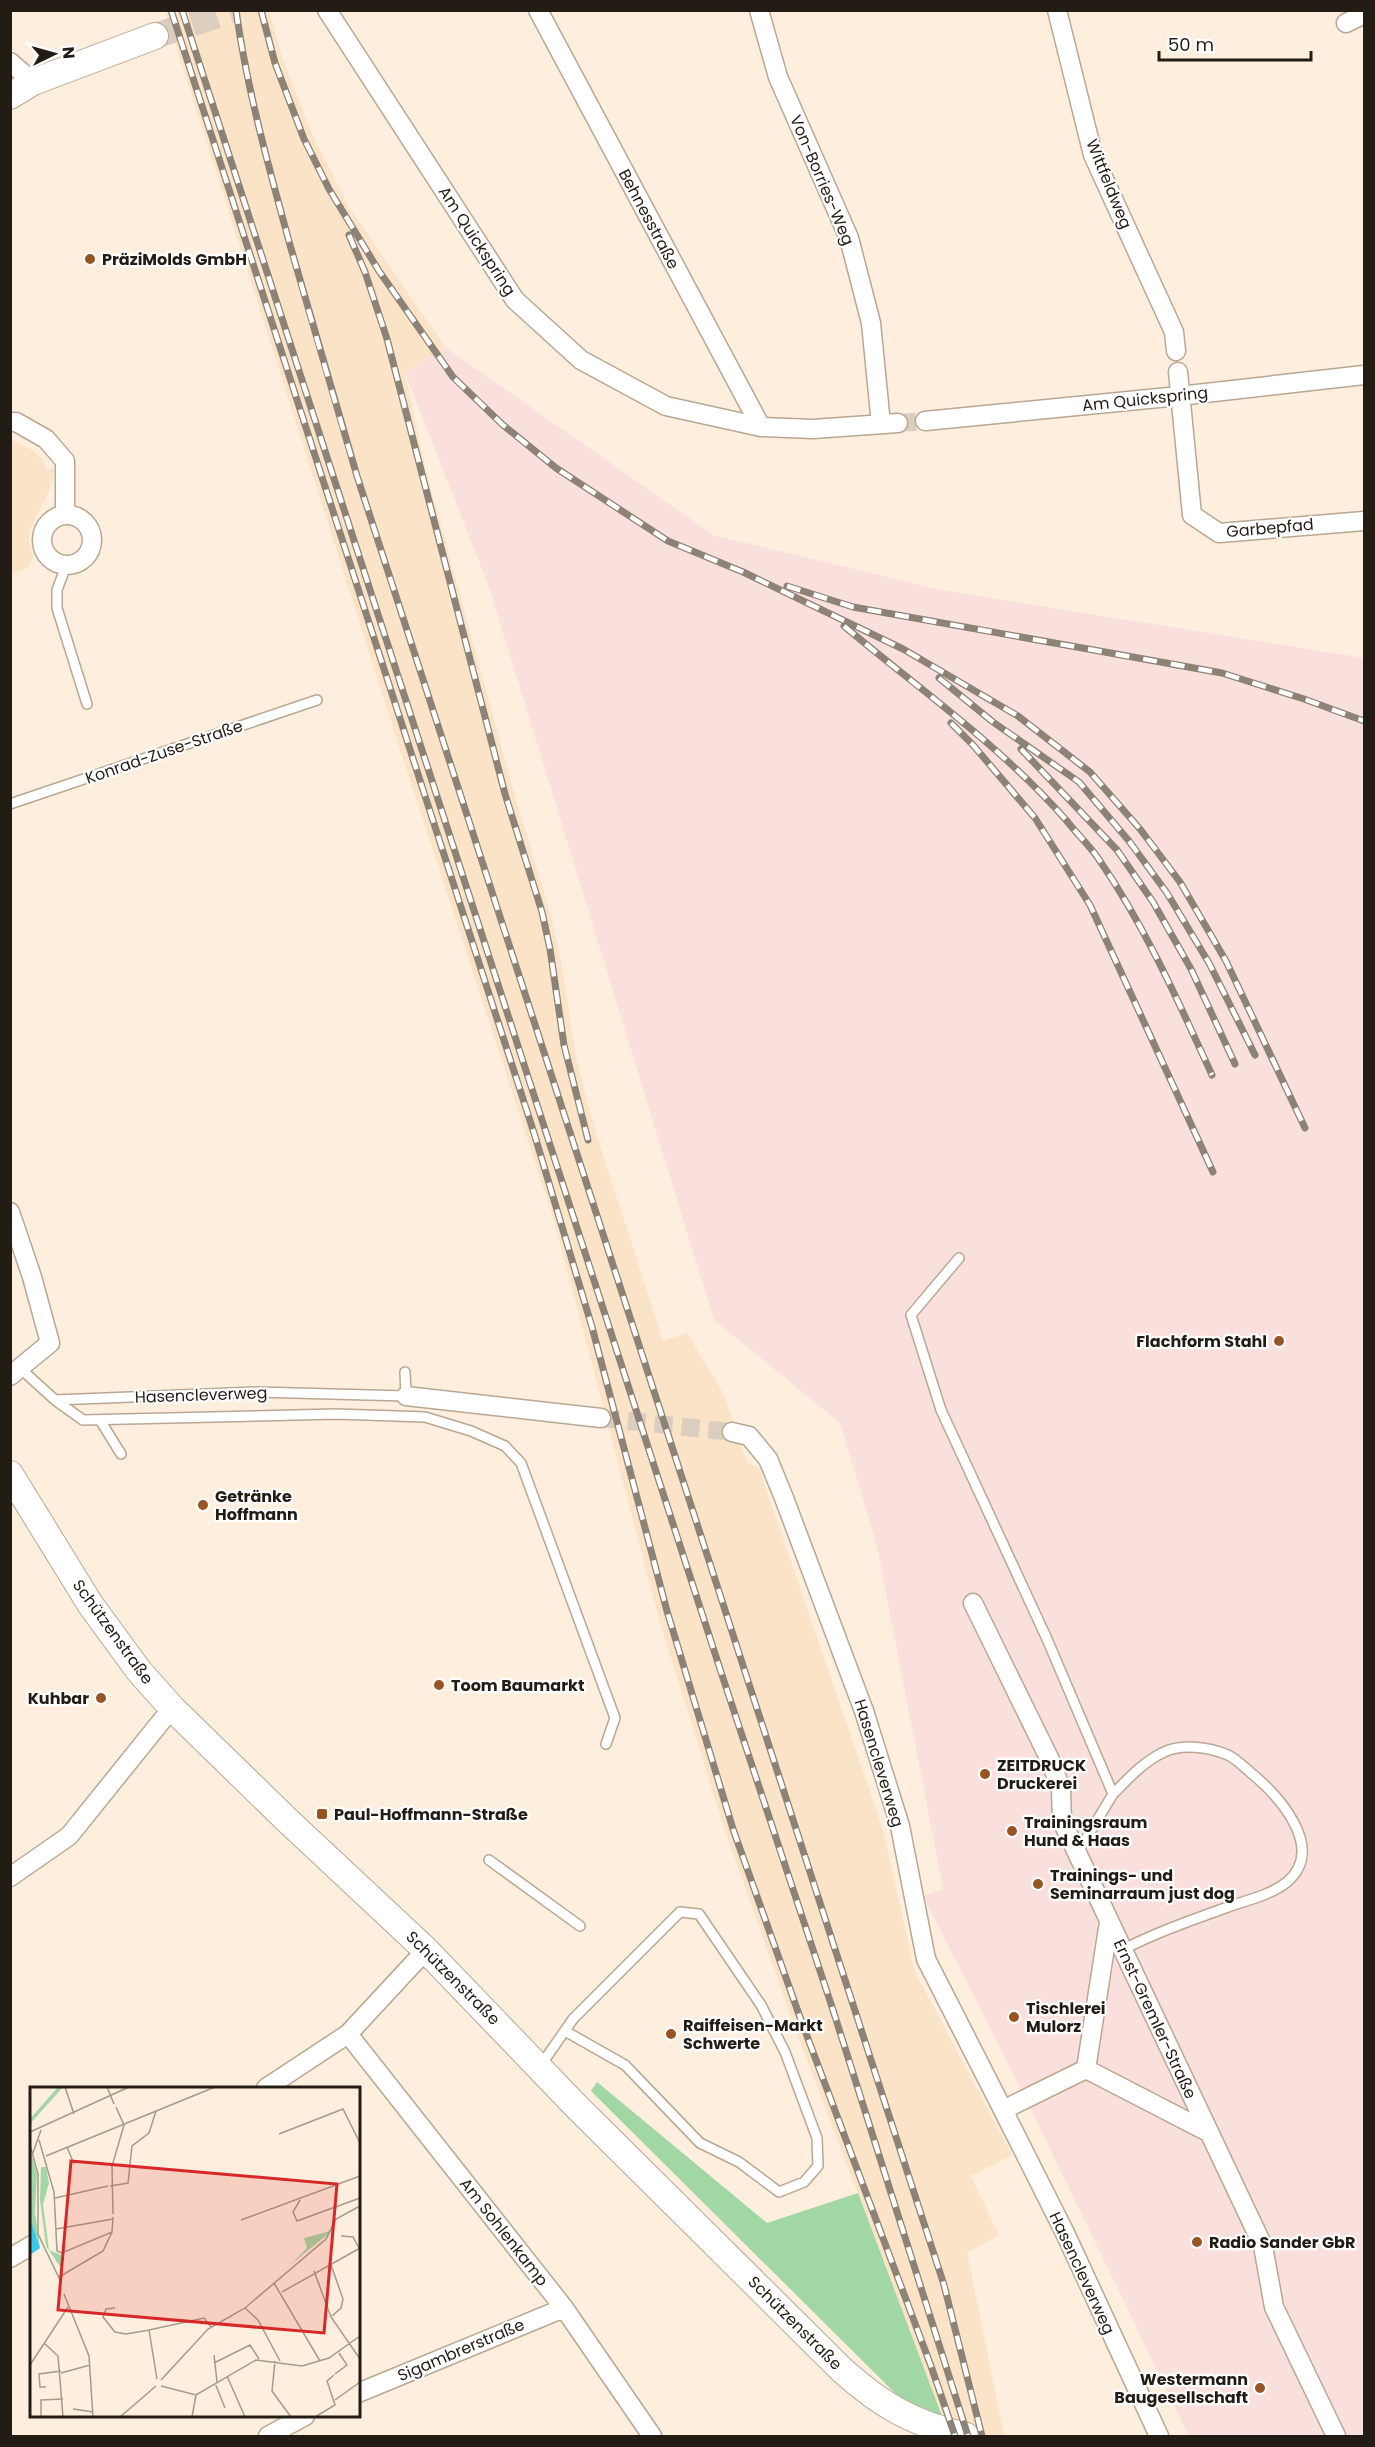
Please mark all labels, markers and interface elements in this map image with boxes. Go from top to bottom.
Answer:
north arrow [24,24,84,84]
scale bar [1159,24,1310,62]
text: 50 m [1168,32,1214,57]
text: N [56,46,80,60]
street label: Von-Borries-Weg [784,111,860,249]
street label: Wittfeldweg [1081,136,1137,232]
street label: Behnesstraße [613,165,685,273]
street label: Am Quickspring [433,182,521,300]
place label: PräziMolds GmbH [102,248,247,271]
marker: PräziMolds GmbH [83,252,97,266]
street label: Am Quickspring [1081,381,1209,417]
street label: Garbepfad [1225,513,1315,543]
street label: Konrad-Zuse-Straße [82,714,246,790]
place label: Flachform Stahl [1136,1330,1267,1353]
marker: Flachform Stahl [1272,1334,1286,1348]
street label: Hasencleverweg [134,1381,268,1409]
place label: Getränke Hoffmann [215,1485,298,1526]
marker: Getränke Hoffmann [196,1498,210,1512]
street label: Schützenstraße [67,1575,159,1689]
place label: Toom Baumarkt [451,1674,584,1697]
marker: Toom Baumarkt [432,1678,446,1692]
place label: Kuhbar [28,1687,89,1710]
marker: Kuhbar [94,1691,108,1705]
street label: Hasencleverweg [849,1696,909,1830]
place label: ZEITDRUCK Druckerei [997,1754,1086,1795]
marker: ZEITDRUCK Druckerei [978,1767,992,1781]
place label: Paul-Hoffmann-Straße [334,1803,528,1826]
marker: Paul-Hoffmann-Straße [315,1807,329,1821]
place label: Trainingsraum Hund & Haas [1024,1811,1147,1852]
marker: Trainingsraum Hund & Haas [1005,1824,1019,1838]
place label: Trainings- und Seminarraum just dog [1050,1864,1235,1905]
marker: Trainings- und Seminarraum just dog [1031,1877,1045,1891]
street label: Schützenstraße [401,1926,505,2030]
street label: Ernst-Gremler-Straße [1108,1935,1202,2103]
place label: Tischlerei Mulorz [1026,1997,1106,2038]
marker: Tischlerei Mulorz [1007,2010,1021,2024]
place label: Raiffeisen-Markt Schwerte [683,2014,823,2055]
marker: Raiffeisen-Markt Schwerte [664,2027,678,2041]
inset map [30,2087,360,2417]
street label: Am Sohlenkamp [454,2173,554,2291]
street label: Hasencleverweg [1044,2208,1120,2338]
place label: Radio Sander GbR [1209,2231,1355,2254]
marker: Radio Sander GbR [1190,2235,1204,2249]
street label: Schützenstraße [743,2271,847,2375]
street label: Sigambrerstraße [394,2313,528,2387]
place label: Westermann Baugesellschaft [1114,2368,1248,2409]
marker: Westermann Baugesellschaft [1253,2381,1267,2395]

